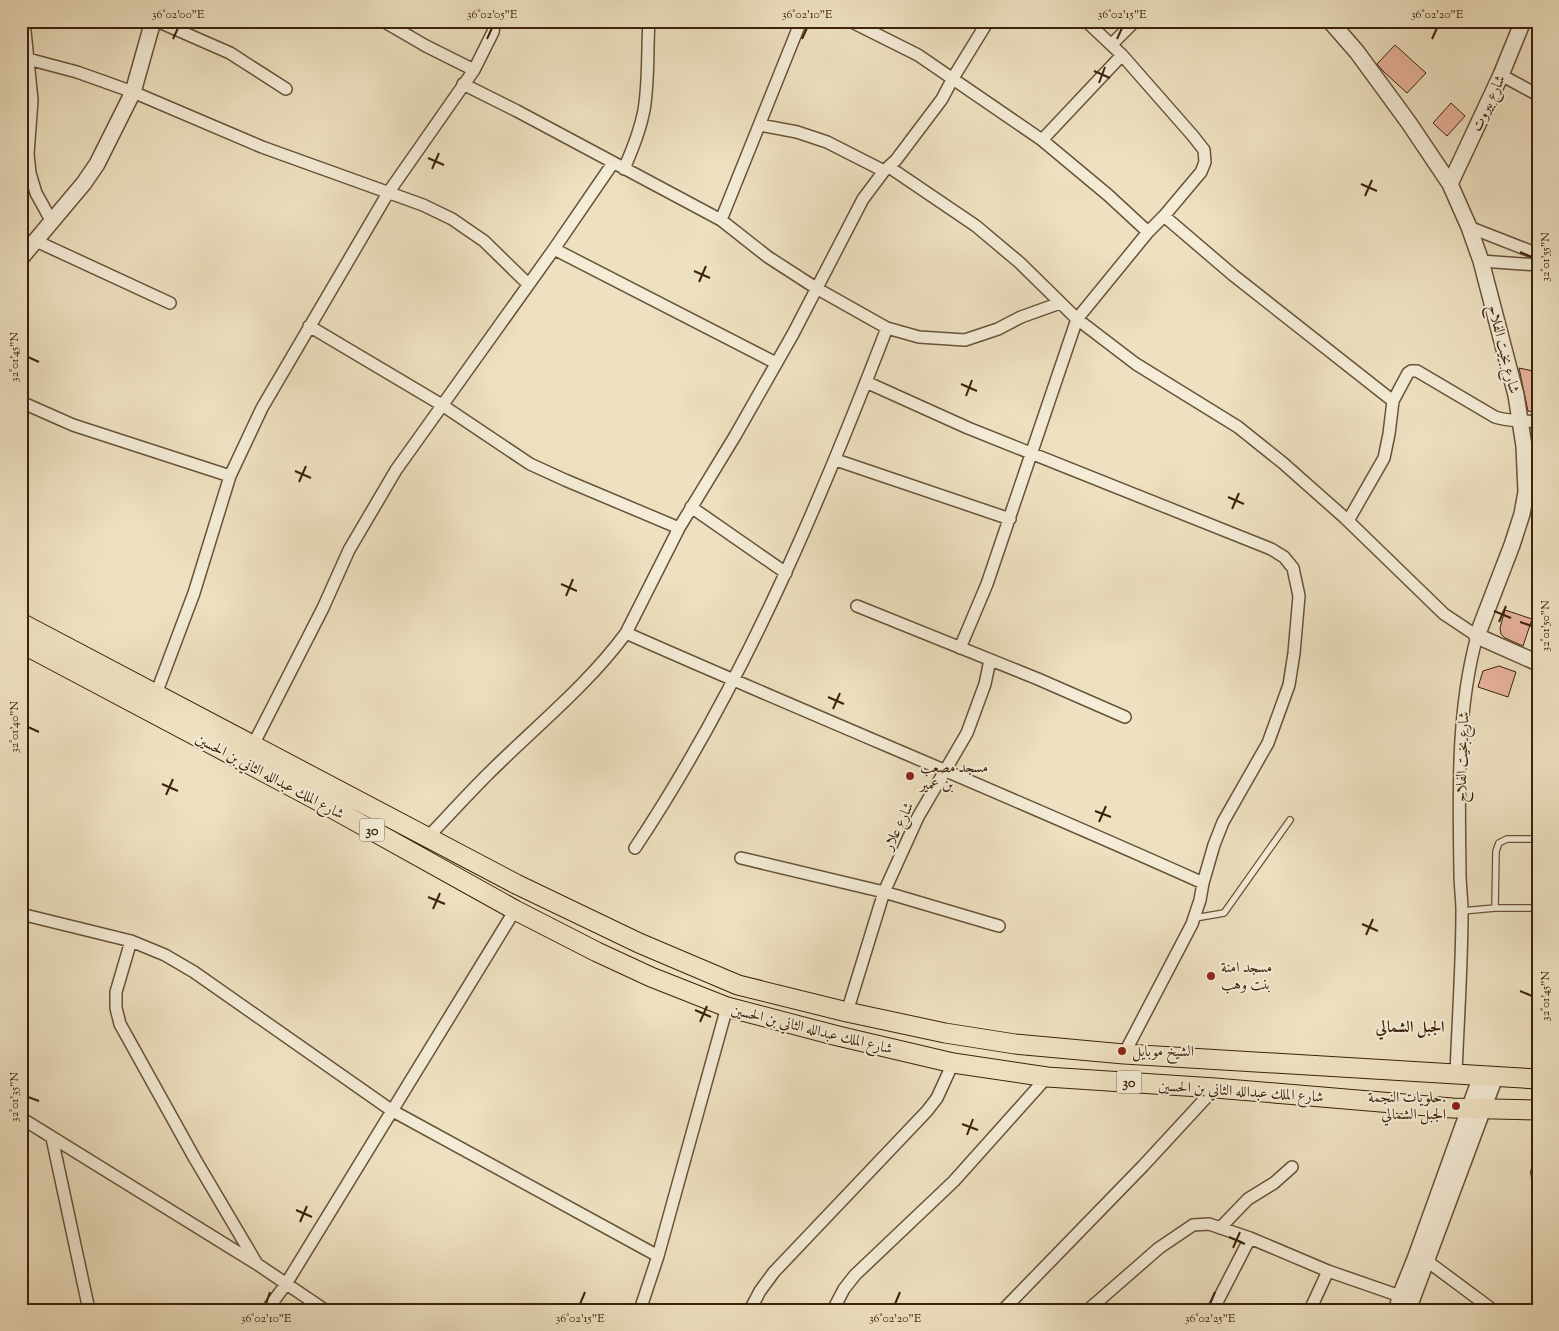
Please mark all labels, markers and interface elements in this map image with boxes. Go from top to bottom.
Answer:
text: 36°02'00"E [152,6,205,24]
text: 36°02'05"E [467,6,518,24]
text: 36°02'10"E [782,6,833,24]
text: 36°02'15"E [1098,6,1147,24]
text: 36°02'20"E [1411,6,1464,24]
street label: شارع بيروت [1467,72,1513,136]
text: 32°01'55"N [1537,232,1555,282]
street label: شارع بخيت الفلاح [1480,303,1524,396]
text: 32°01'45"N [6,331,24,382]
text: 32°01'50"N [1537,600,1555,652]
text: 32°01'40"N [6,701,24,753]
street label: شارع بخيت الفلاح [1451,711,1477,803]
street label: شارع الملك عبدالله الثاني بن الحسين [191,729,347,826]
place label: مسجد مصعب بن عمير [918,758,988,796]
marker: مسجد مصعب بن عمير [904,770,916,782]
street label: شارع علار [878,799,921,857]
road number: 30 [360,818,384,842]
place label: مسجد امنة بنت وهب [1221,958,1272,996]
marker: مسجد امنة بنت وهب [1205,970,1217,982]
text: 32°01'45"N [1537,970,1555,1021]
street label: شارع الملك عبدالله الثاني بن الحسين [728,1000,895,1062]
district label: الجبل الشمالي [1374,1017,1445,1040]
place label: الشيخ موبايل [1132,1042,1194,1065]
marker: الشيخ موبايل [1116,1045,1128,1057]
road number: 30 [1116,1070,1142,1094]
text: 32°01'35"N [6,1071,24,1122]
street label: شارع الملك عبدالله الثاني بن الحسين [1157,1076,1324,1110]
place label: حلويات النجمة. الجبل الشمالي [1368,1088,1446,1126]
marker: حلويات النجمة. الجبل الشمالي [1450,1100,1462,1112]
text: 36°02'10"E [241,1310,292,1328]
text: 36°02'15"E [556,1310,605,1328]
text: 36°02'20"E [869,1310,922,1328]
text: 36°02'25"E [1185,1310,1236,1328]

